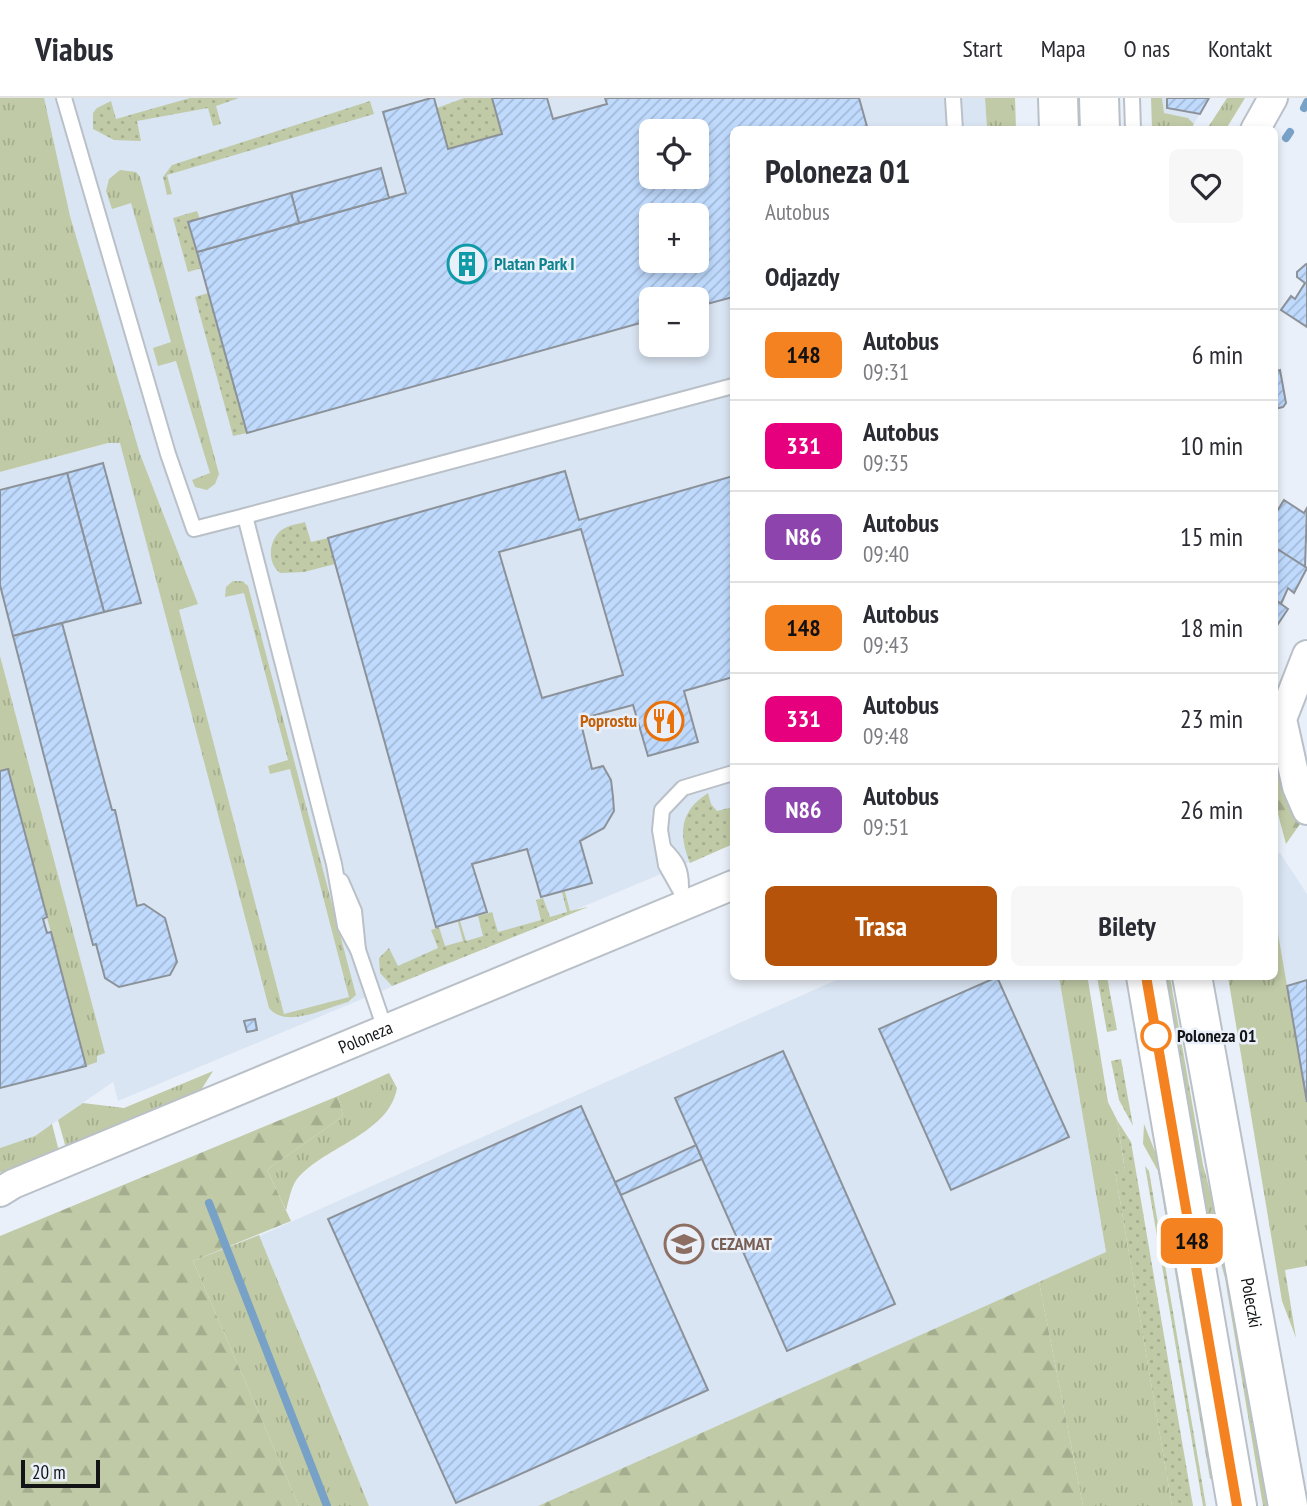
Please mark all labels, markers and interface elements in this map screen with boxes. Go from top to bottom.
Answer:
text: Viabus [35,27,114,70]
text: Start [962,33,1003,64]
text: Mapa [1041,33,1086,64]
text: O nas [1124,33,1170,64]
text: Kontakt [1208,33,1272,64]
map controls [639,119,709,357]
button: locate [639,119,709,189]
text: Poloneza 01 [765,149,911,192]
button: heart [1169,149,1243,223]
text: Autobus [765,197,830,226]
button: + [639,203,709,273]
building icon: Platan Park I [446,243,488,285]
place label: Platan Park I [494,252,575,275]
text: Odjazdy [765,260,839,293]
button: − [639,287,709,357]
text: Autobus [863,324,939,357]
text: 6 min [1192,338,1243,371]
text: 148 [786,339,821,370]
text: 09:31 [863,357,909,386]
text: Autobus [863,415,939,448]
text: 10 min [1180,429,1243,462]
text: 331 [786,430,821,461]
text: 09:35 [863,448,909,477]
text: Autobus [863,506,939,539]
text: 15 min [1180,520,1243,553]
text: N86 [786,521,821,552]
text: 09:40 [863,539,909,568]
text: Autobus [863,597,939,630]
text: 18 min [1180,611,1243,644]
text: 148 [786,612,821,643]
text: 09:43 [863,630,909,659]
text: Autobus [863,688,939,721]
restaurant icon: Poprostu [643,700,685,742]
text: 23 min [1180,702,1243,735]
text: 331 [786,703,821,734]
place label: Poprostu [580,709,637,732]
text: 09:48 [863,721,909,750]
text: Autobus [863,779,939,812]
text: 26 min [1180,793,1243,826]
text: N86 [786,794,821,825]
text: 09:51 [863,812,909,841]
button: Trasa [765,886,997,966]
button: Bilety [1011,886,1243,966]
street label: Poloneza [335,1016,396,1059]
marker: Poloneza 01 [1141,1021,1171,1051]
place label: Poloneza 01 [1177,1024,1256,1047]
line badge: 148 [1152,1218,1232,1264]
school or university icon: CEZAMAT [663,1223,705,1265]
text: 148 [1175,1225,1209,1256]
place label: CEZAMAT [711,1232,772,1255]
street label: Poleczki [1236,1276,1267,1329]
scale bar [21,1457,100,1489]
text: 20 m [32,1460,66,1484]

